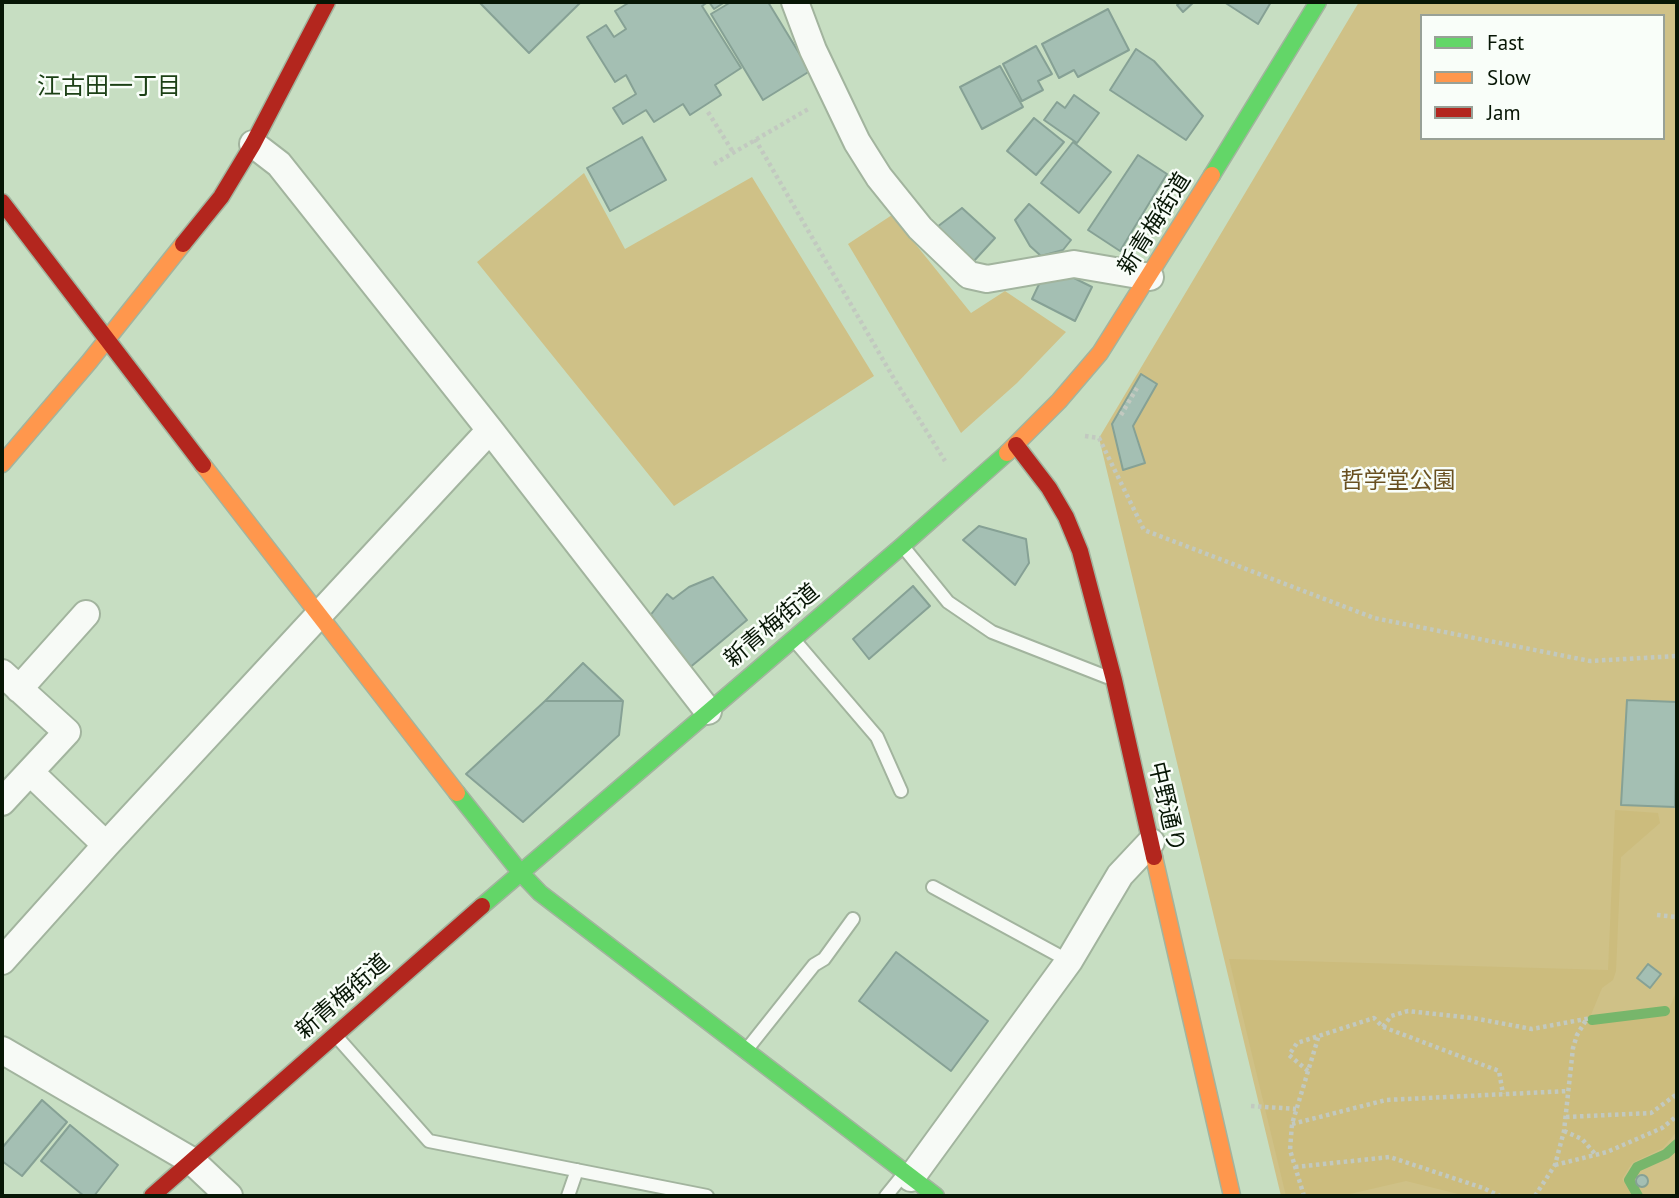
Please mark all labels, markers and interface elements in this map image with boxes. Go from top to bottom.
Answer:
legend [1420,14,1665,140]
text: Fast [1487,29,1524,56]
text: Slow [1487,64,1531,91]
district label: 江古田一丁目 [37,73,181,101]
text: Jam [1487,99,1521,126]
street label: 新青梅街道 [1113,168,1197,280]
park label: 哲学堂公園 [1341,467,1455,495]
street label: 新青梅街道 [719,578,825,674]
street label: 中野通り [1142,759,1190,855]
street label: 新青梅街道 [291,949,395,1045]

